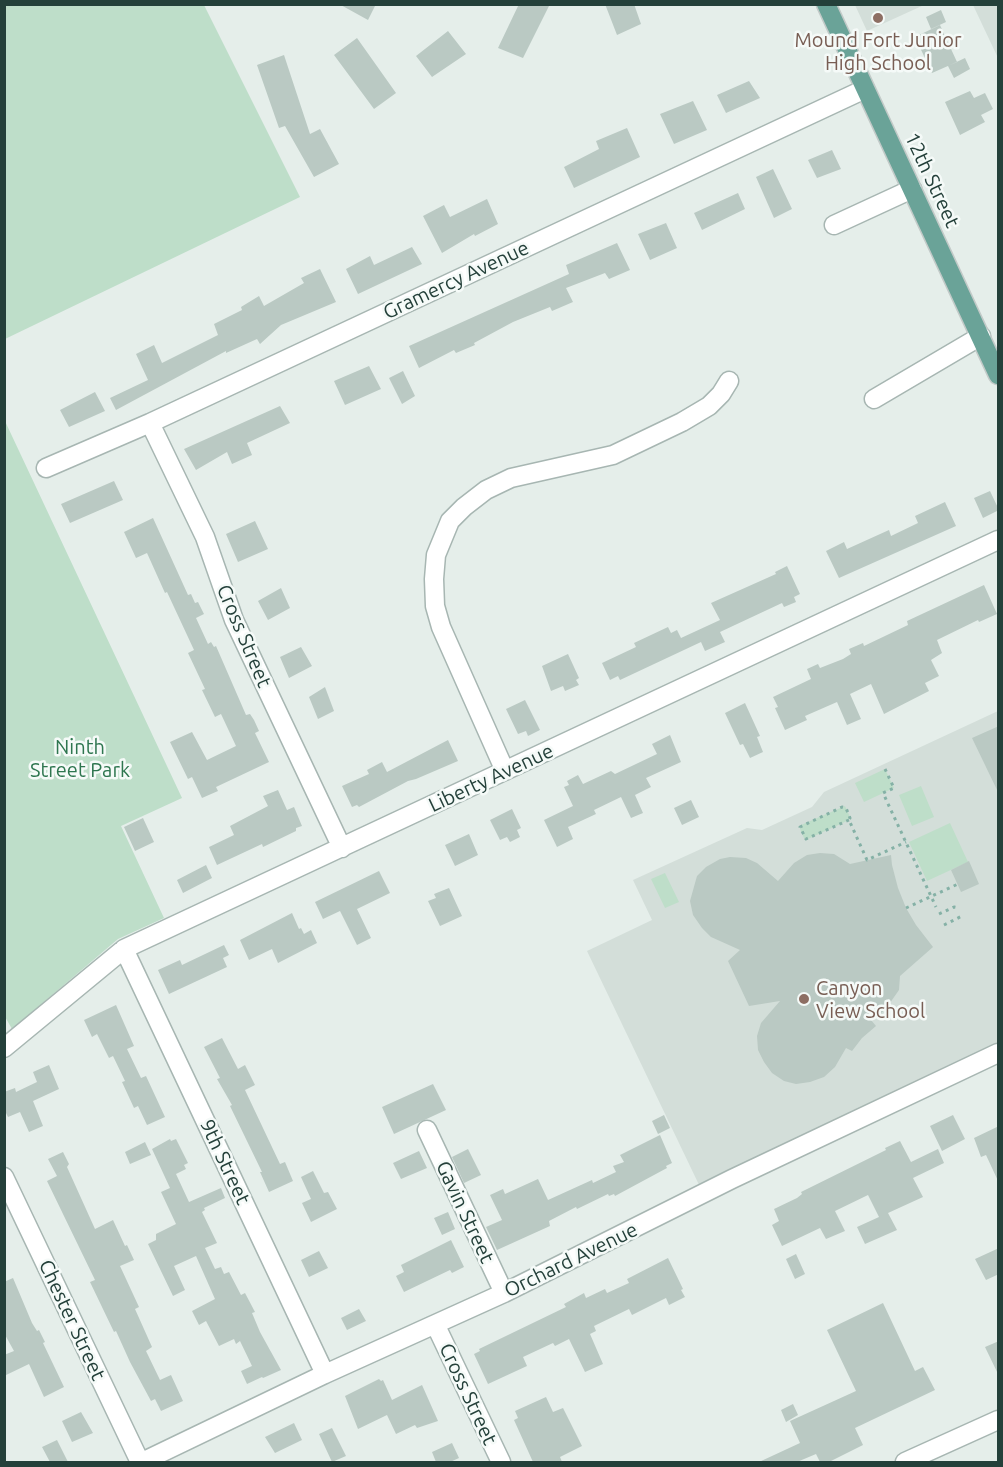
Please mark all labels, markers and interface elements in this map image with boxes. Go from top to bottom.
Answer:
marker: Mound Fort Junior High School [871,11,885,25]
place label: Mound Fort Junior High School [794,28,962,75]
street label: 12th Street [900,129,964,231]
street label: Gramercy Avenue [379,236,533,324]
street label: Cross Street [212,581,276,691]
park label: Ninth Street Park [30,735,130,782]
street label: Liberty Avenue [425,739,557,817]
place label: Canyon View School [816,976,925,1023]
marker: Canyon View School [797,992,811,1006]
street label: 9th Street [195,1116,255,1208]
street label: Gavin Street [431,1157,499,1267]
street label: Orchard Avenue [500,1217,642,1303]
street label: Chester Street [34,1256,110,1384]
street label: Cross Street [434,1339,502,1449]

